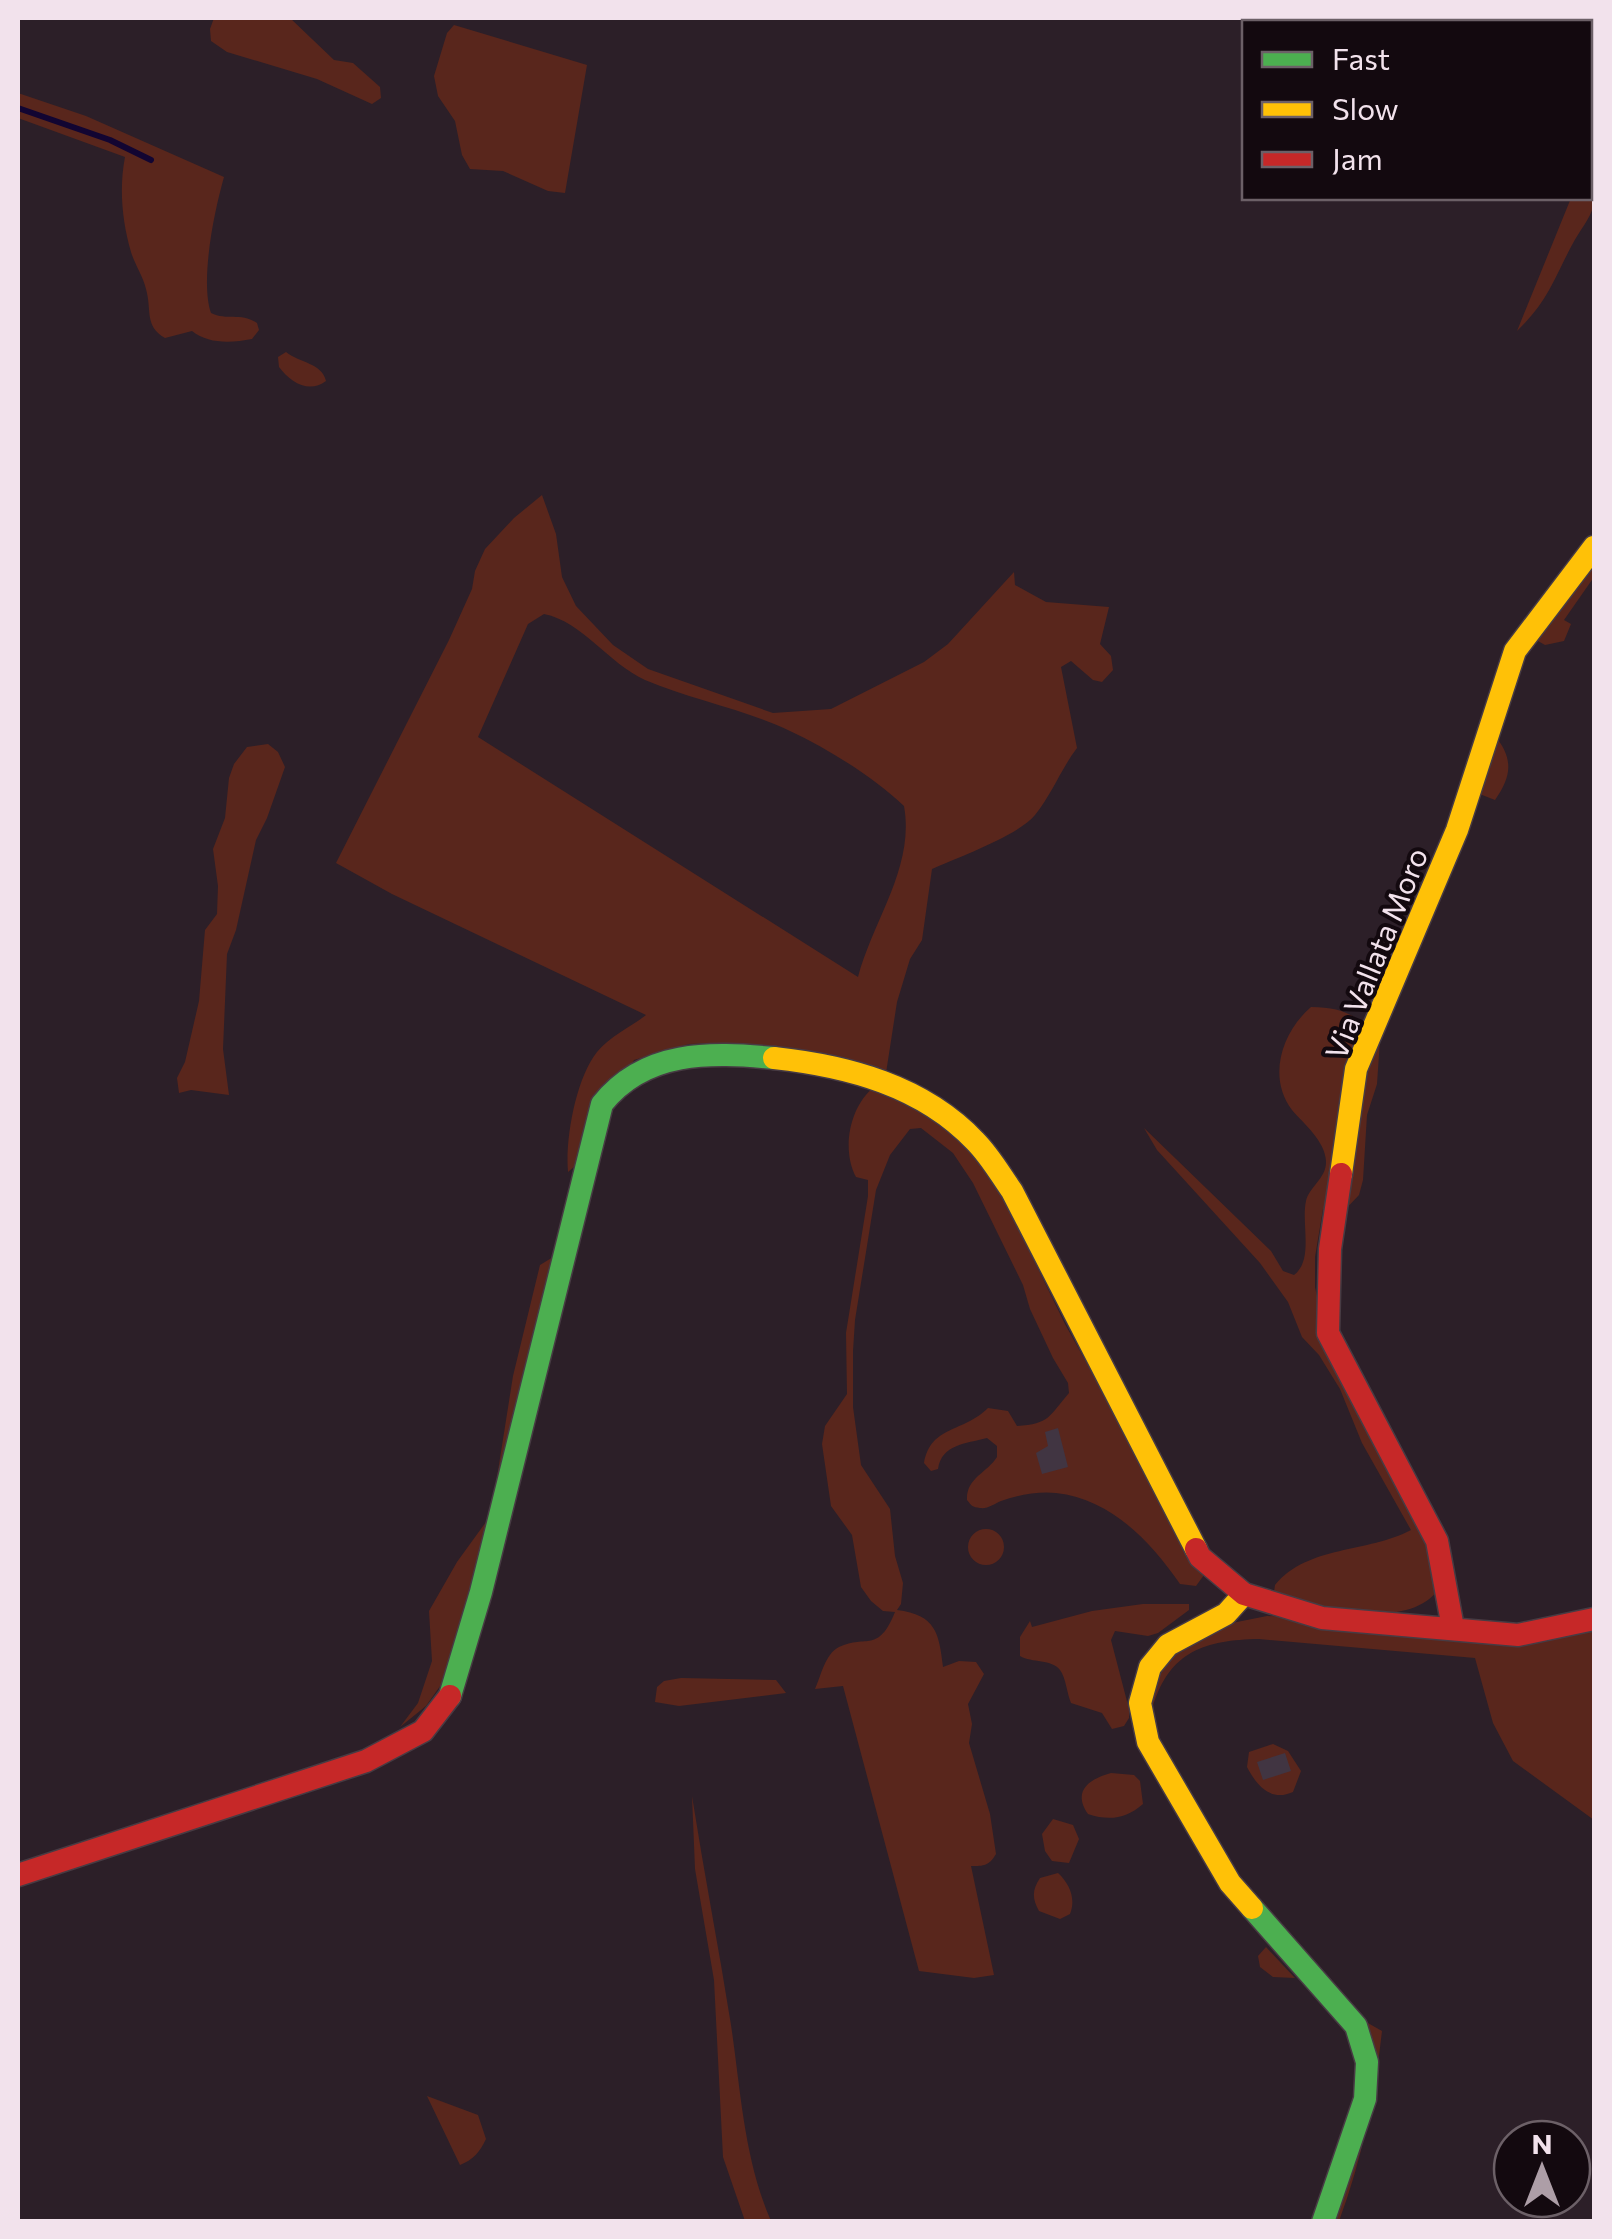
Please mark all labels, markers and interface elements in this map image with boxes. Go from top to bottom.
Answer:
legend [1242,20,1592,200]
text: Fast [1332,39,1390,76]
text: Slow [1332,89,1399,126]
text: Jam [1332,139,1383,176]
street label: Via Vallata Moro [1316,842,1434,1064]
north arrow [1492,2119,1592,2219]
text: N [1532,2126,1553,2160]

